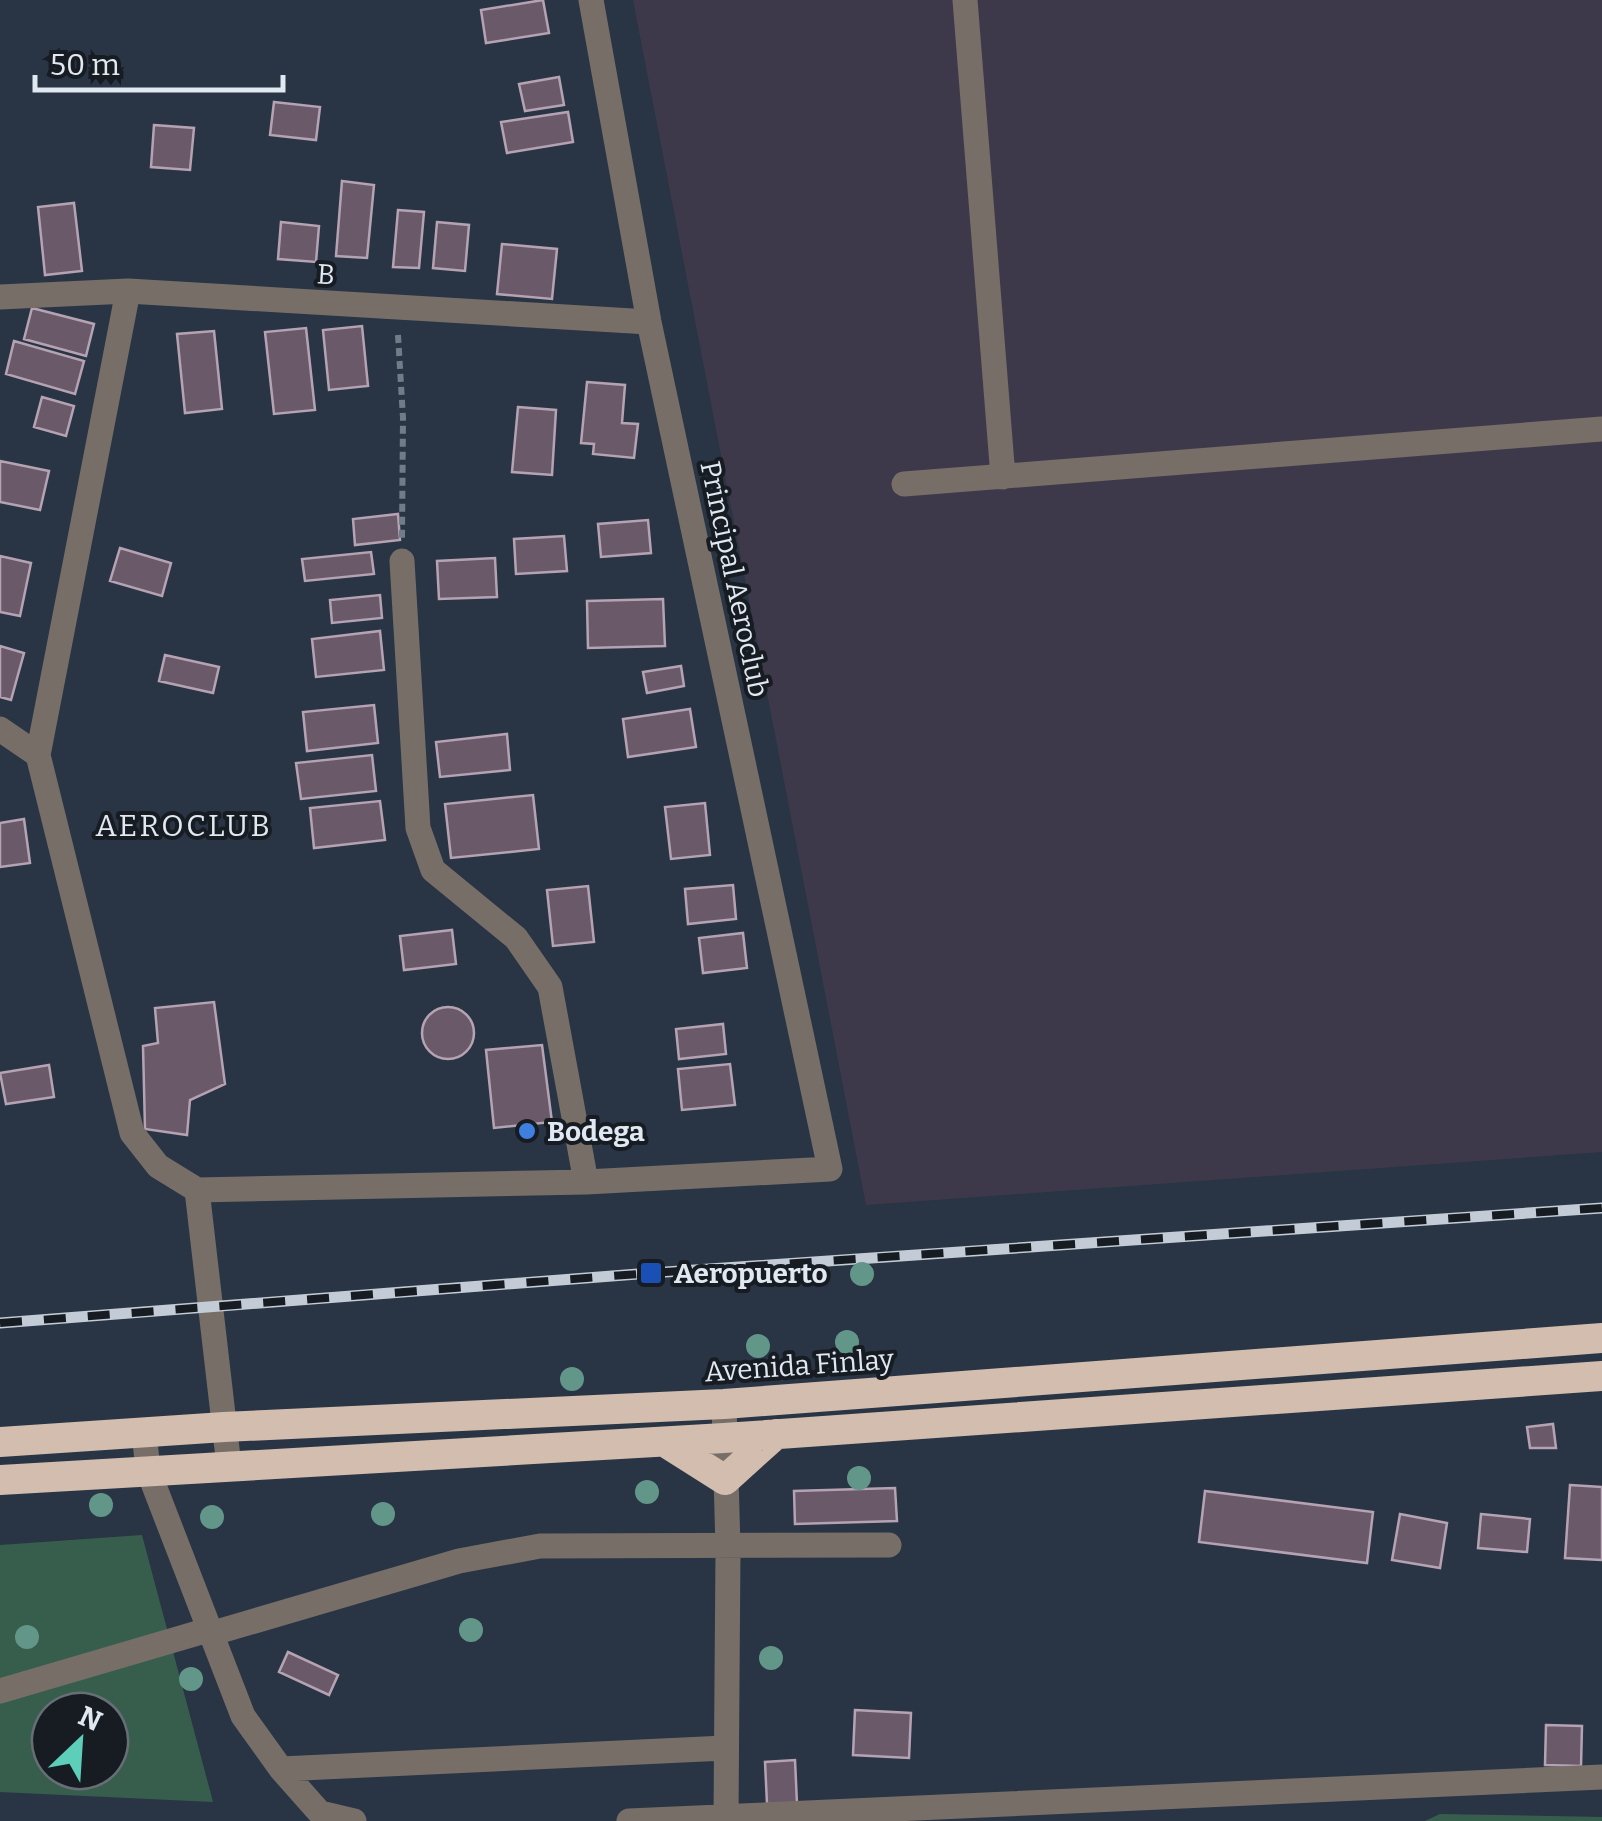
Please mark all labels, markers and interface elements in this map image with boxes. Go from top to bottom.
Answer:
scale bar [35,30,282,92]
text: 50 m [50,47,120,83]
street label: B [316,257,336,292]
street label: Principal Aeroclub [693,458,776,700]
district label: AEROCLUB [96,808,272,844]
place label: Bodega [547,1115,645,1148]
marker: Bodega [516,1120,538,1142]
place label: Aeropuerto [674,1257,828,1290]
marker: Aeropuerto [638,1260,664,1286]
street label: Avenida Finlay [703,1342,895,1389]
north arrow [30,1691,130,1791]
text: N [74,1699,107,1738]

